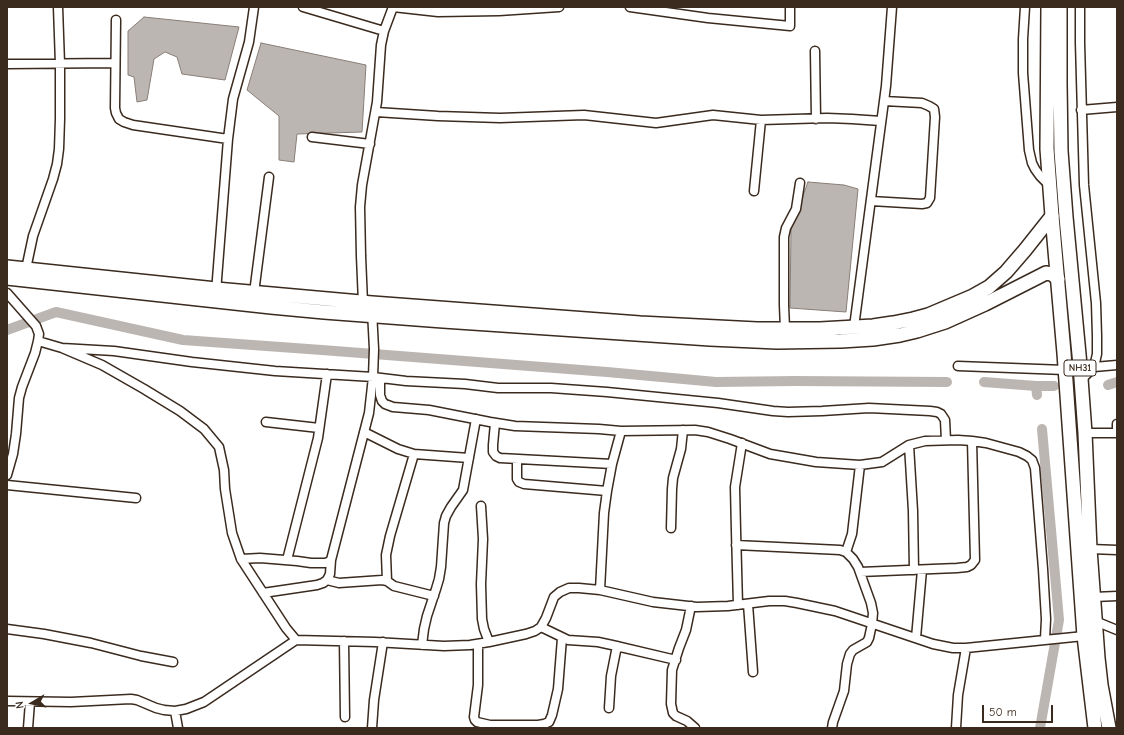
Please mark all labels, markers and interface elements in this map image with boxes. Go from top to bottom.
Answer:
road number: NH31 [1064,360,1096,376]
north arrow [12,683,52,723]
scale bar [984,697,1055,723]
text: N [13,700,27,710]
text: 50 m [989,705,1017,719]

